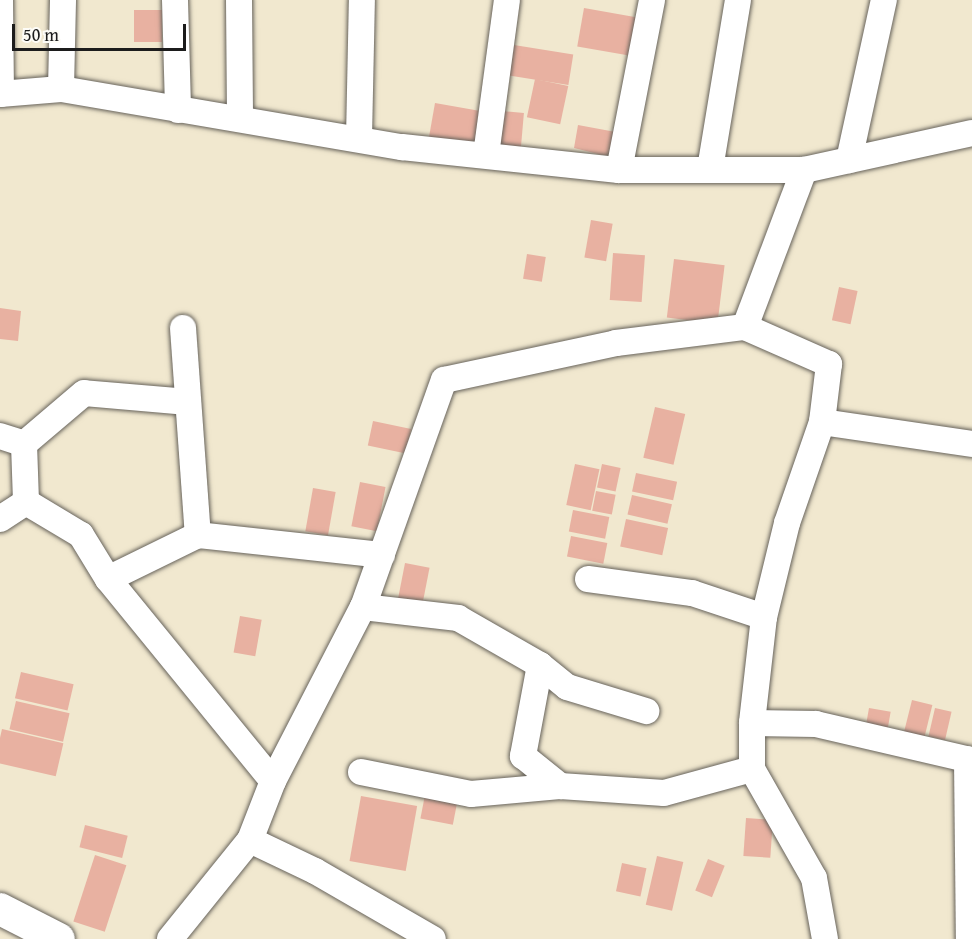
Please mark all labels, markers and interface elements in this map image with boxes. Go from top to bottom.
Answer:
scale bar [15,12,189,50]
text: 50 m [23,21,59,48]

